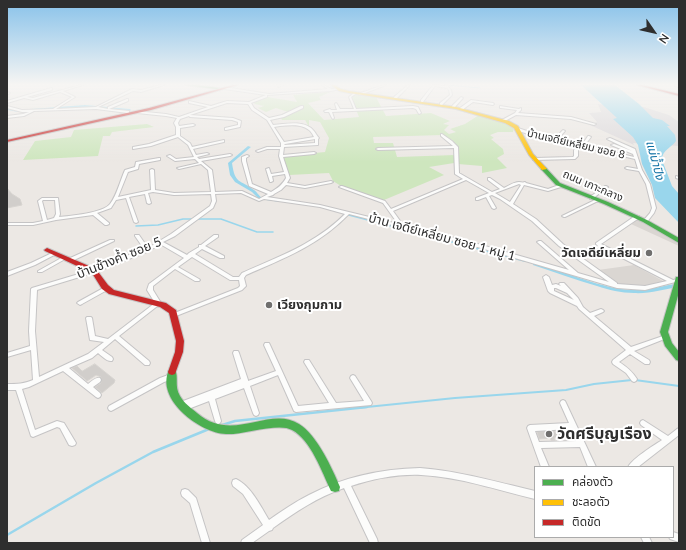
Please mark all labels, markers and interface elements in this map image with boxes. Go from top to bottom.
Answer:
north arrow [634,12,674,52]
text: N [657,32,672,46]
street label: บ้านเจดีย์เหลี่ยม ซอย 8 [526,126,626,162]
water label: แม่น้ำปิง [643,139,667,181]
street label: ถนน เกาะกลาง [561,167,625,205]
street label: บ้าน เจดีย์เหลี่ยม ซอย 1 หมู่ 1 [367,210,517,264]
street label: บ้านช้างค้ำ ซอย 5 [74,234,164,282]
place label: วัดเจดีย์เหลี่ยม [561,245,641,261]
marker: วัดเจดีย์เหลี่ยม [644,248,654,258]
place label: เวียงกุมกาม [277,297,342,313]
marker: เวียงกุมกาม [264,300,274,310]
place label: วัดศรีบุญเรือง [557,424,652,444]
marker: วัดศรีบุญเรือง [544,429,554,439]
legend [534,466,674,538]
text: คล่องตัว [572,474,613,489]
text: ชะลอตัว [572,494,610,509]
text: ติดขัด [572,514,601,529]

